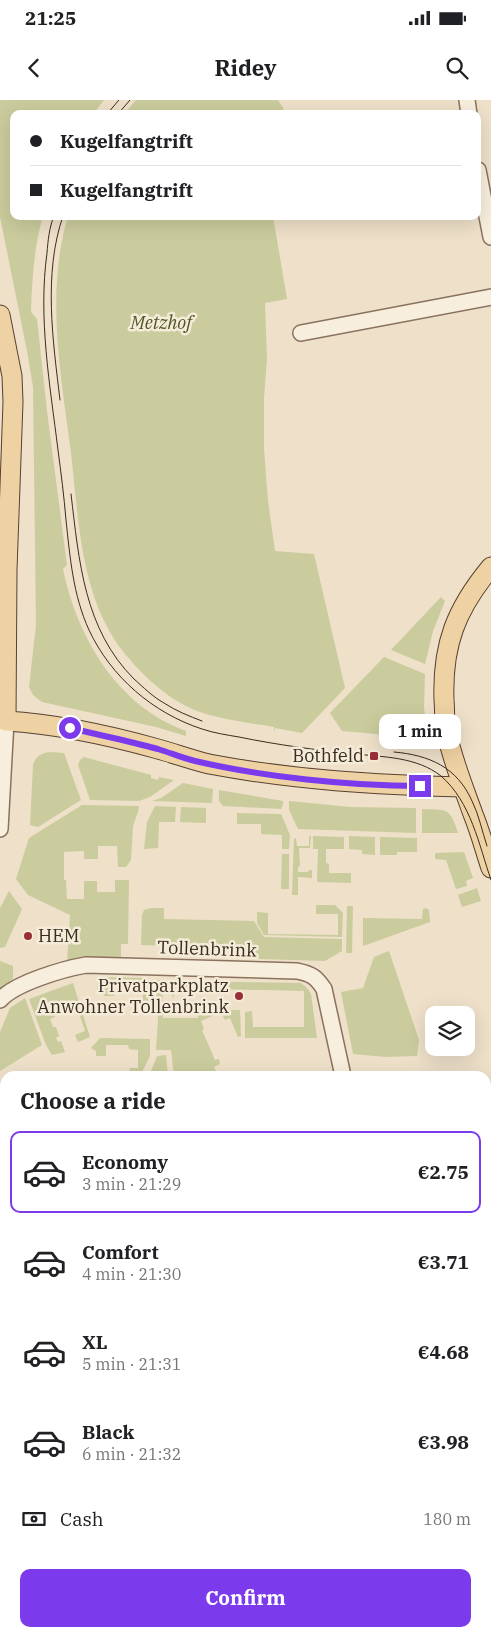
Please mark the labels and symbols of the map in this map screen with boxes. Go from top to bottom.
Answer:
park label: Metzhof [129,311,195,334]
callout: 1 min [379,714,461,748]
route start [59,717,81,739]
place label: Bothfeld [292,744,364,767]
marker: Bothfeld [368,750,380,762]
route end [409,775,431,797]
place label: HEM [38,924,79,947]
marker: HEM [22,930,34,942]
street label: Tollenbrink [157,935,258,962]
place label: Privatparkplatz Anwohner Tollenbrink [37,974,229,1018]
marker: Privatparkplatz Anwohner Tollenbrink [233,990,245,1002]

